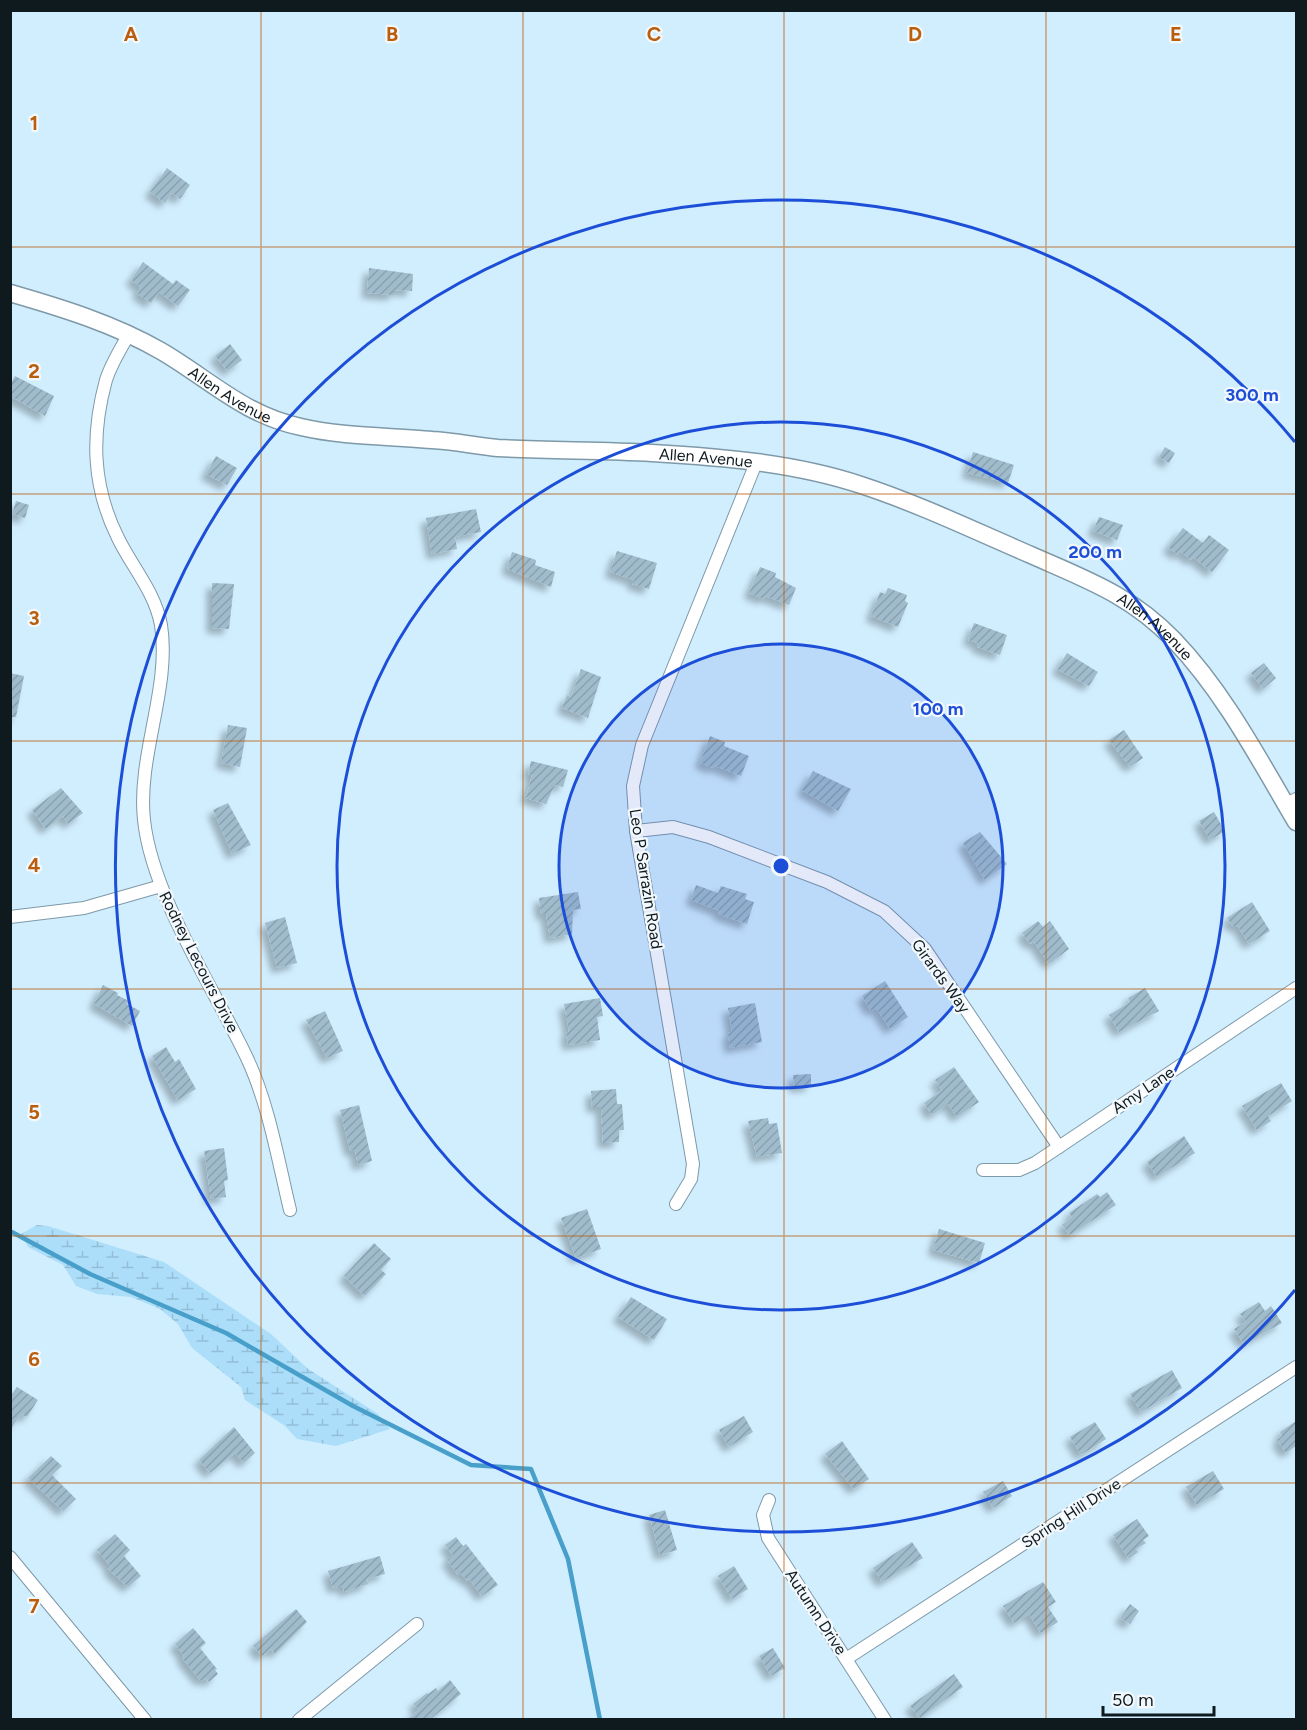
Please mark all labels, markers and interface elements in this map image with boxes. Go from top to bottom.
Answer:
text: A [124,22,139,46]
text: B [386,22,398,46]
text: C [647,22,661,46]
text: D [908,22,922,46]
text: E [1170,22,1182,46]
text: 1 [30,111,38,135]
text: 2 [28,359,40,383]
street label: Allen Avenue [185,362,275,427]
text: 300 m [1225,384,1279,406]
street label: Allen Avenue [659,444,754,471]
text: 200 m [1068,541,1122,563]
street label: Allen Avenue [1114,588,1197,664]
text: 3 [28,606,40,630]
text: 100 m [913,698,963,720]
street label: Leo P Sarrazin Road [626,808,666,950]
text: 4 [28,853,41,877]
centre of rings [771,856,791,876]
street label: Rodney Lecours Drive [155,888,243,1036]
street label: Girards Way [908,935,975,1017]
street label: Amy Lane [1108,1062,1178,1118]
text: 5 [28,1100,40,1124]
text: 6 [28,1347,40,1371]
street label: Spring Hill Drive [1018,1474,1124,1552]
street label: Autumn Drive [781,1566,851,1659]
text: 7 [28,1594,40,1618]
scale bar [1103,1679,1214,1717]
text: 50 m [1112,1689,1154,1711]

